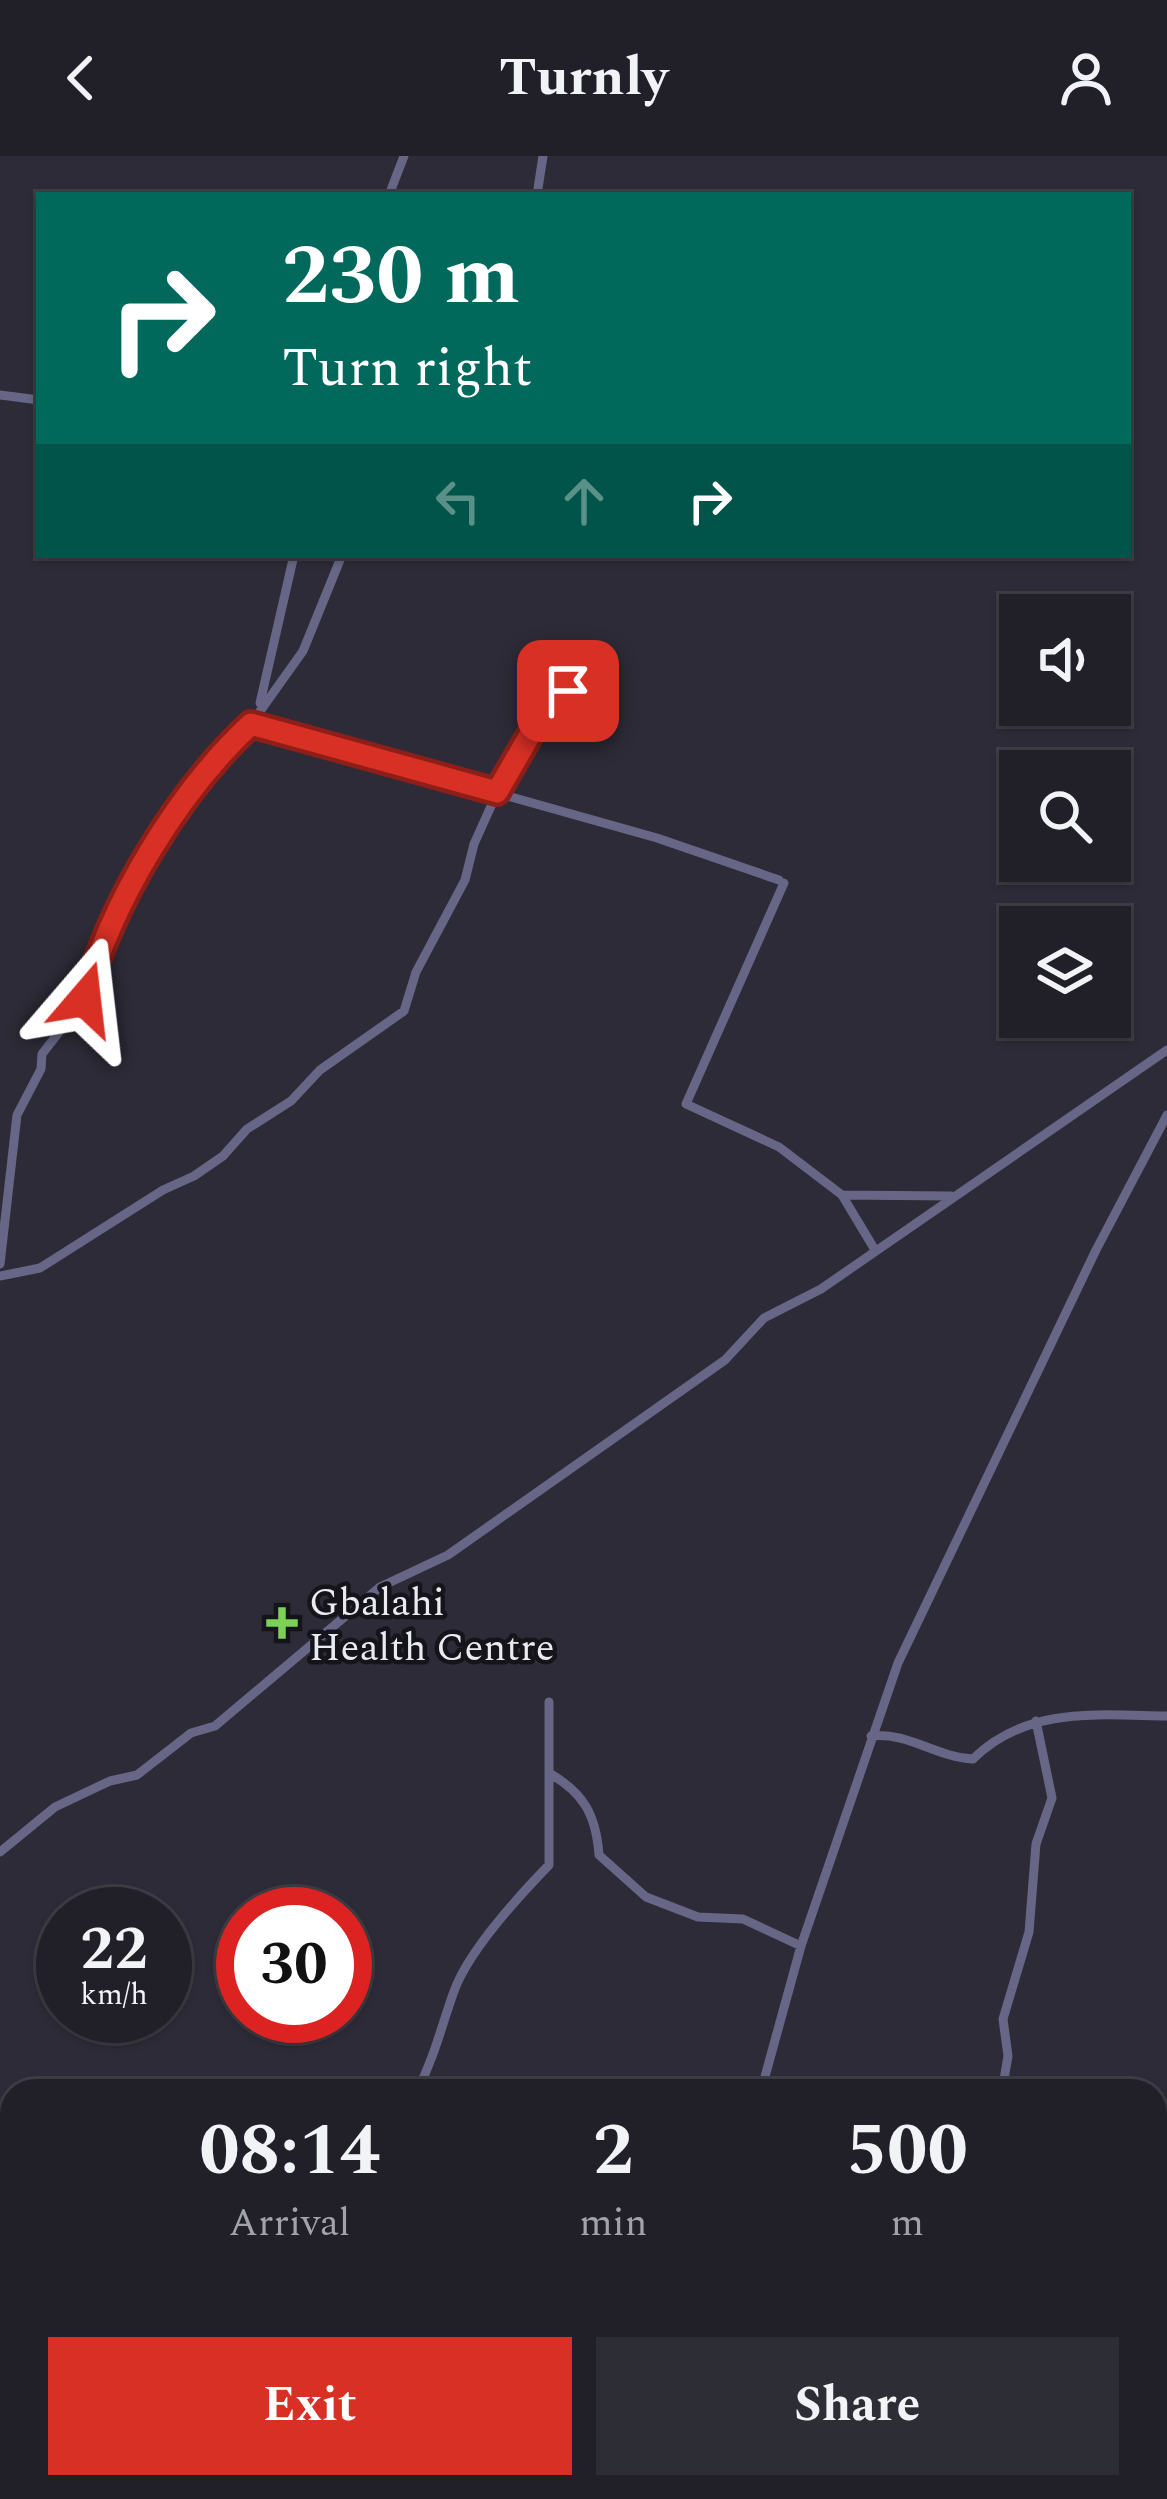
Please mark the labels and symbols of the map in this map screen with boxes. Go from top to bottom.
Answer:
pin [517,640,619,742]
position arrow [22,936,148,1062]
place label: Gbalahi Health Centre [309,1574,555,1678]
marker: Gbalahi Health Centre [266,1607,298,1639]
speed limit sign: 30 [216,1887,372,2043]

